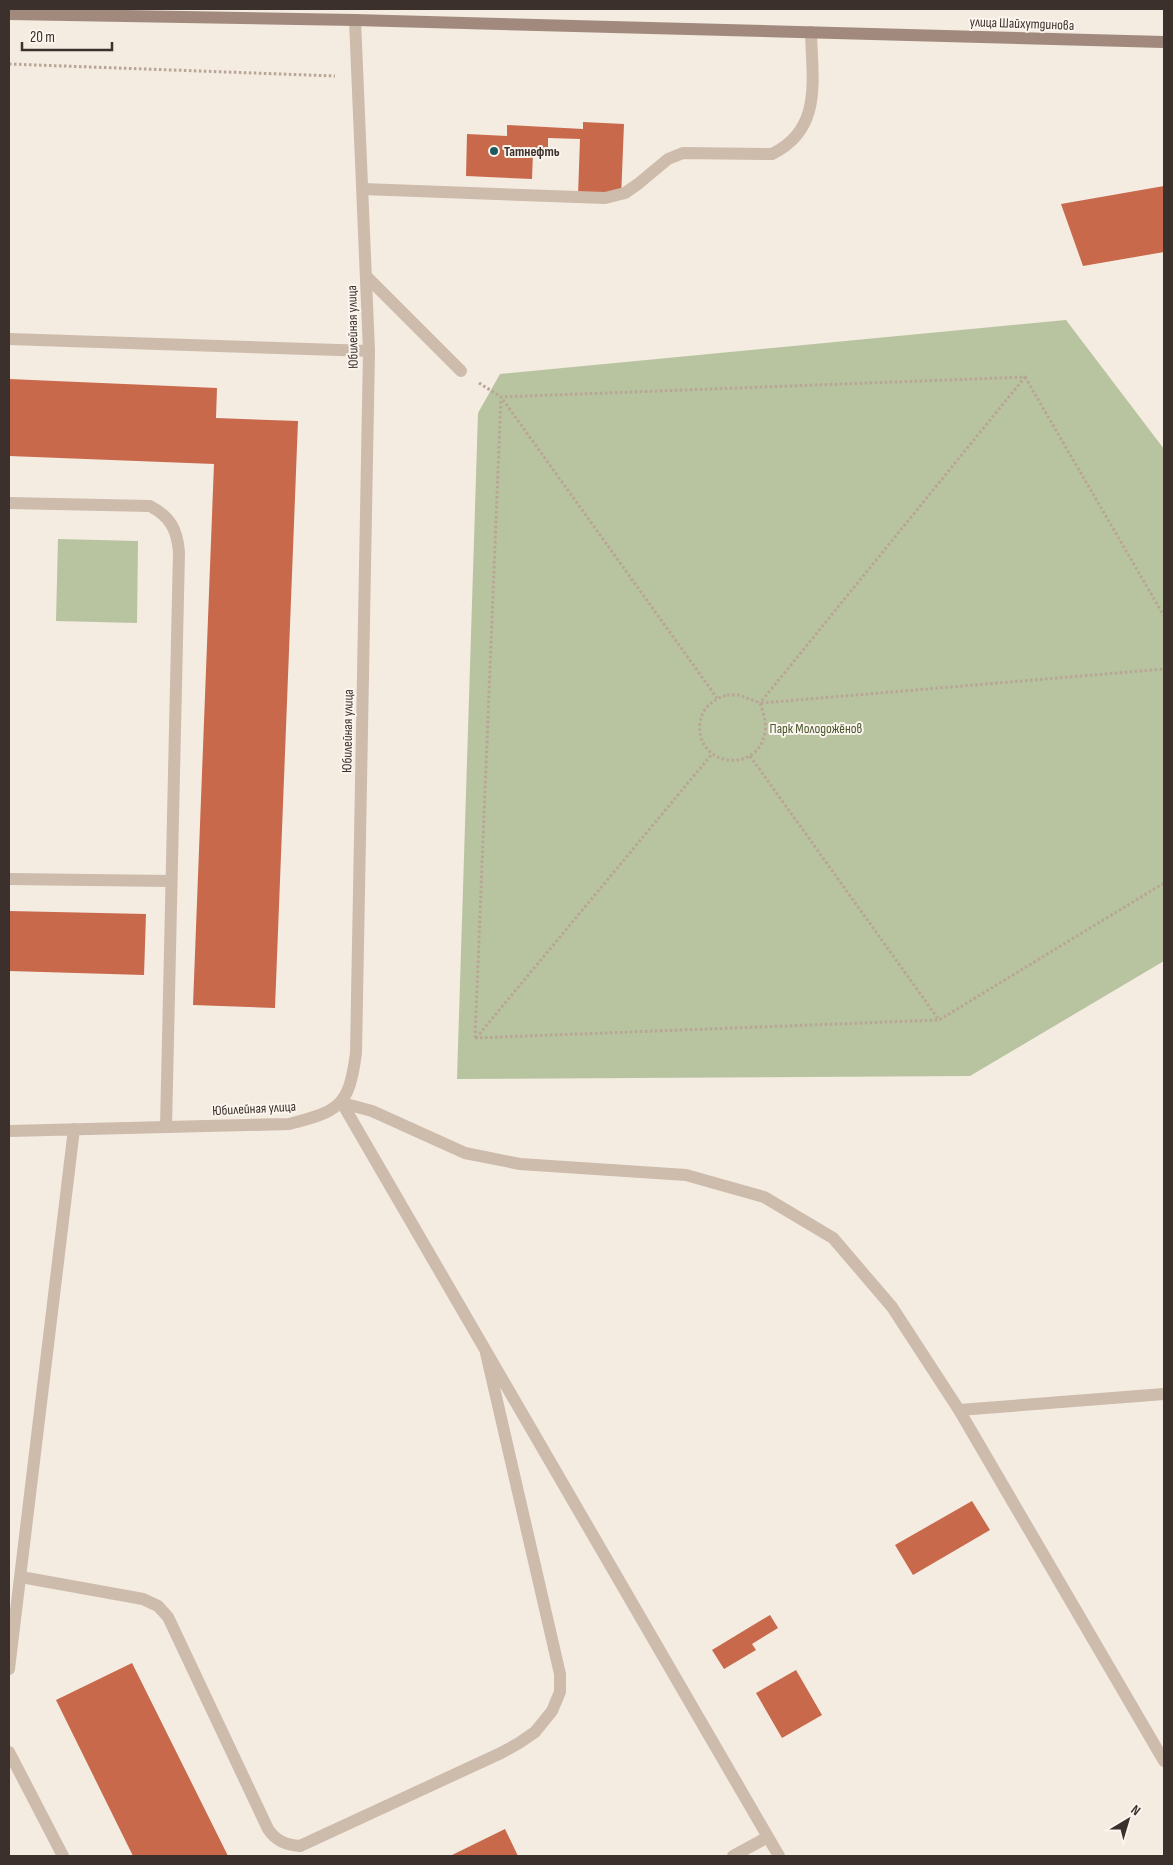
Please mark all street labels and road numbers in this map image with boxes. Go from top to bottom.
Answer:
street label: улица Шайхутдинова [969,13,1075,34]
street label: Юбилейная улица [343,285,362,369]
street label: Юбилейная улица [338,689,357,773]
street label: Юбилейная улица [212,1098,296,1119]

